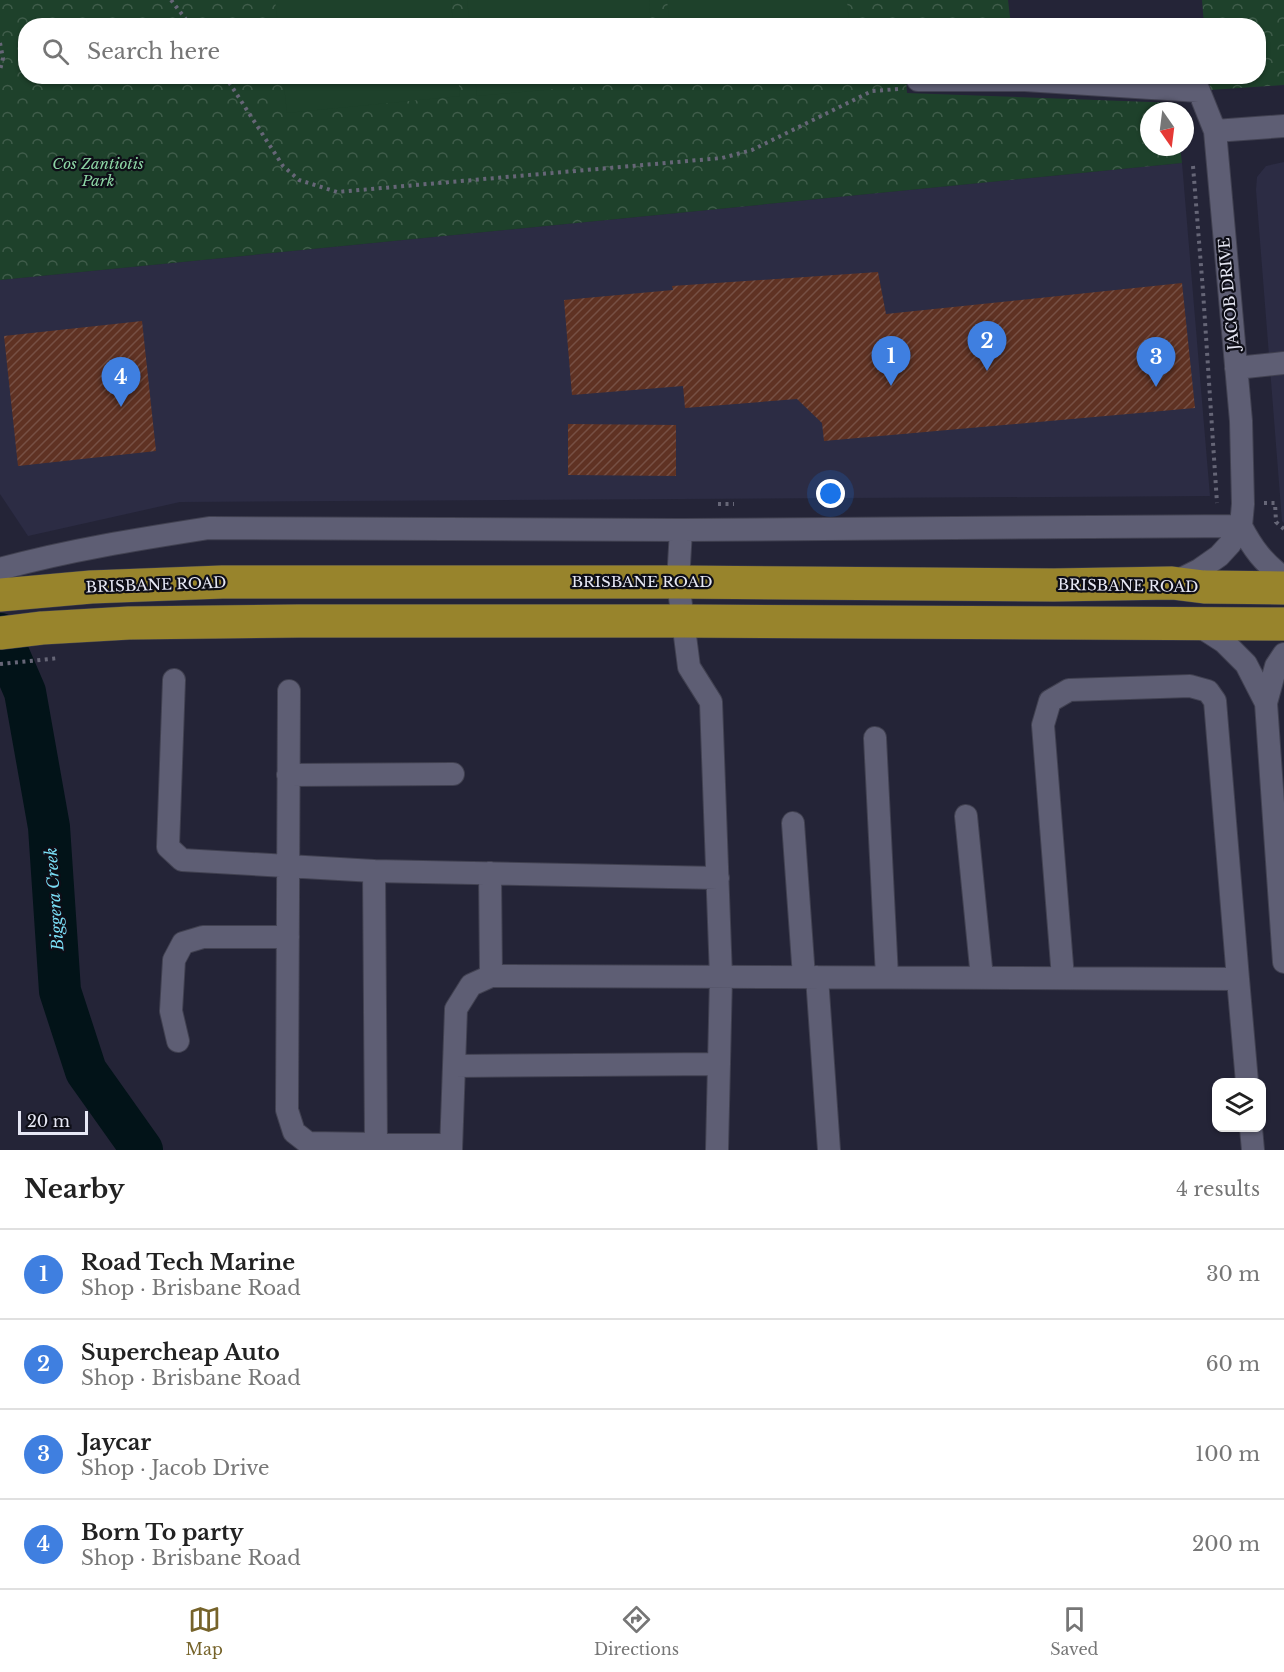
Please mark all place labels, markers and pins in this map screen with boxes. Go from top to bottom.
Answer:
pin: 2 [968,322,1006,371]
pin: 1 [872,336,910,386]
pin: 3 [1136,338,1176,387]
pin: 4 [102,358,140,407]

